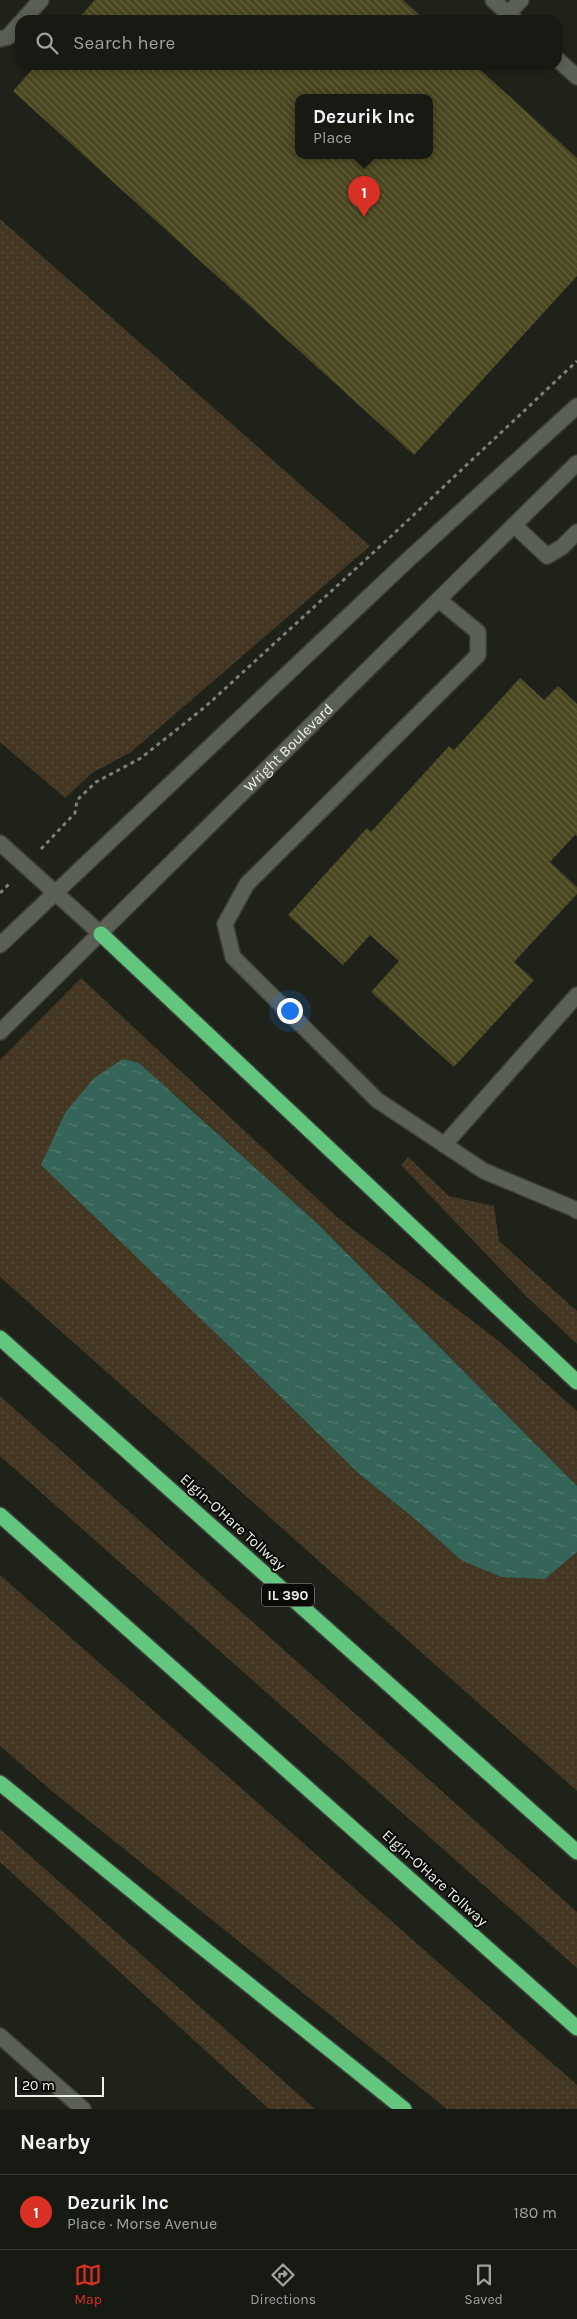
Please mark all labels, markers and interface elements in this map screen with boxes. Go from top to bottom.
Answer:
search box [15,15,562,70]
icon: search [33,29,61,57]
text: Search here [73,32,175,54]
popup [295,94,433,159]
text: Dezurik Inc [313,106,415,128]
text: Place [313,128,352,147]
pin: 1 [348,176,380,217]
street label: Wright Boulevard [240,700,337,796]
your location [277,998,303,1024]
street label: Elgin-O'Hare Tollway [177,1470,289,1574]
road number: IL 390 [262,1584,314,1606]
street label: Elgin-O'Hare Tollway [379,1826,491,1930]
scale bar [15,2074,104,2097]
text: 20 m [22,2077,55,2094]
text: Nearby [20,2130,90,2154]
text: Dezurik Inc [67,2192,169,2214]
text: 1 [33,2203,39,2222]
text: 180 m [514,2203,557,2222]
text: Place · Morse Avenue [67,2214,217,2233]
tab: Map [74,2261,102,2308]
tab: Directions [250,2261,316,2308]
tab: Saved [464,2261,503,2308]

